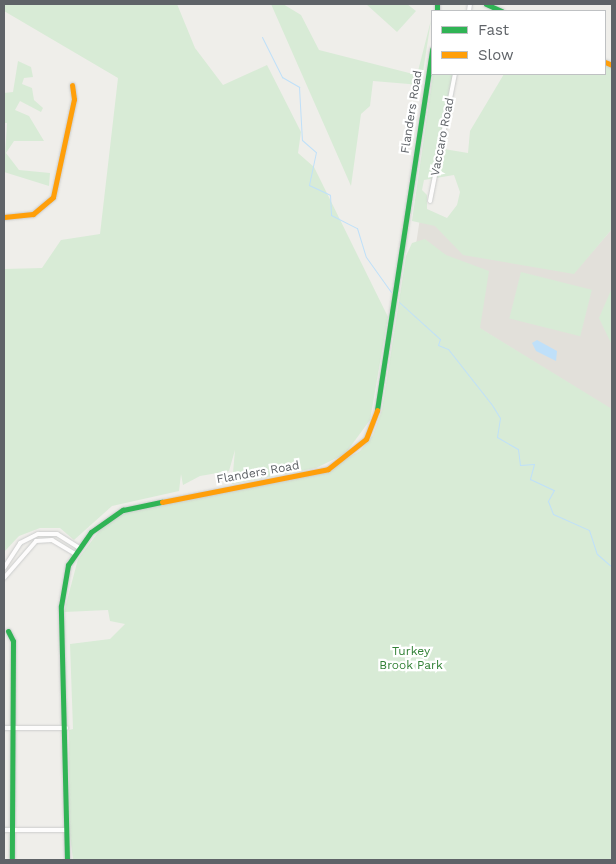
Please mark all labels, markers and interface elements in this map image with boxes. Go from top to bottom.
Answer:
legend [431,10,606,75]
text: Fast [478,21,509,39]
text: Slow [478,46,514,64]
street label: Flanders Road [398,69,426,155]
street label: Vaccaro Road [428,97,458,177]
street label: Flanders Road [215,459,301,487]
park label: Turkey Brook Park [379,645,443,673]

